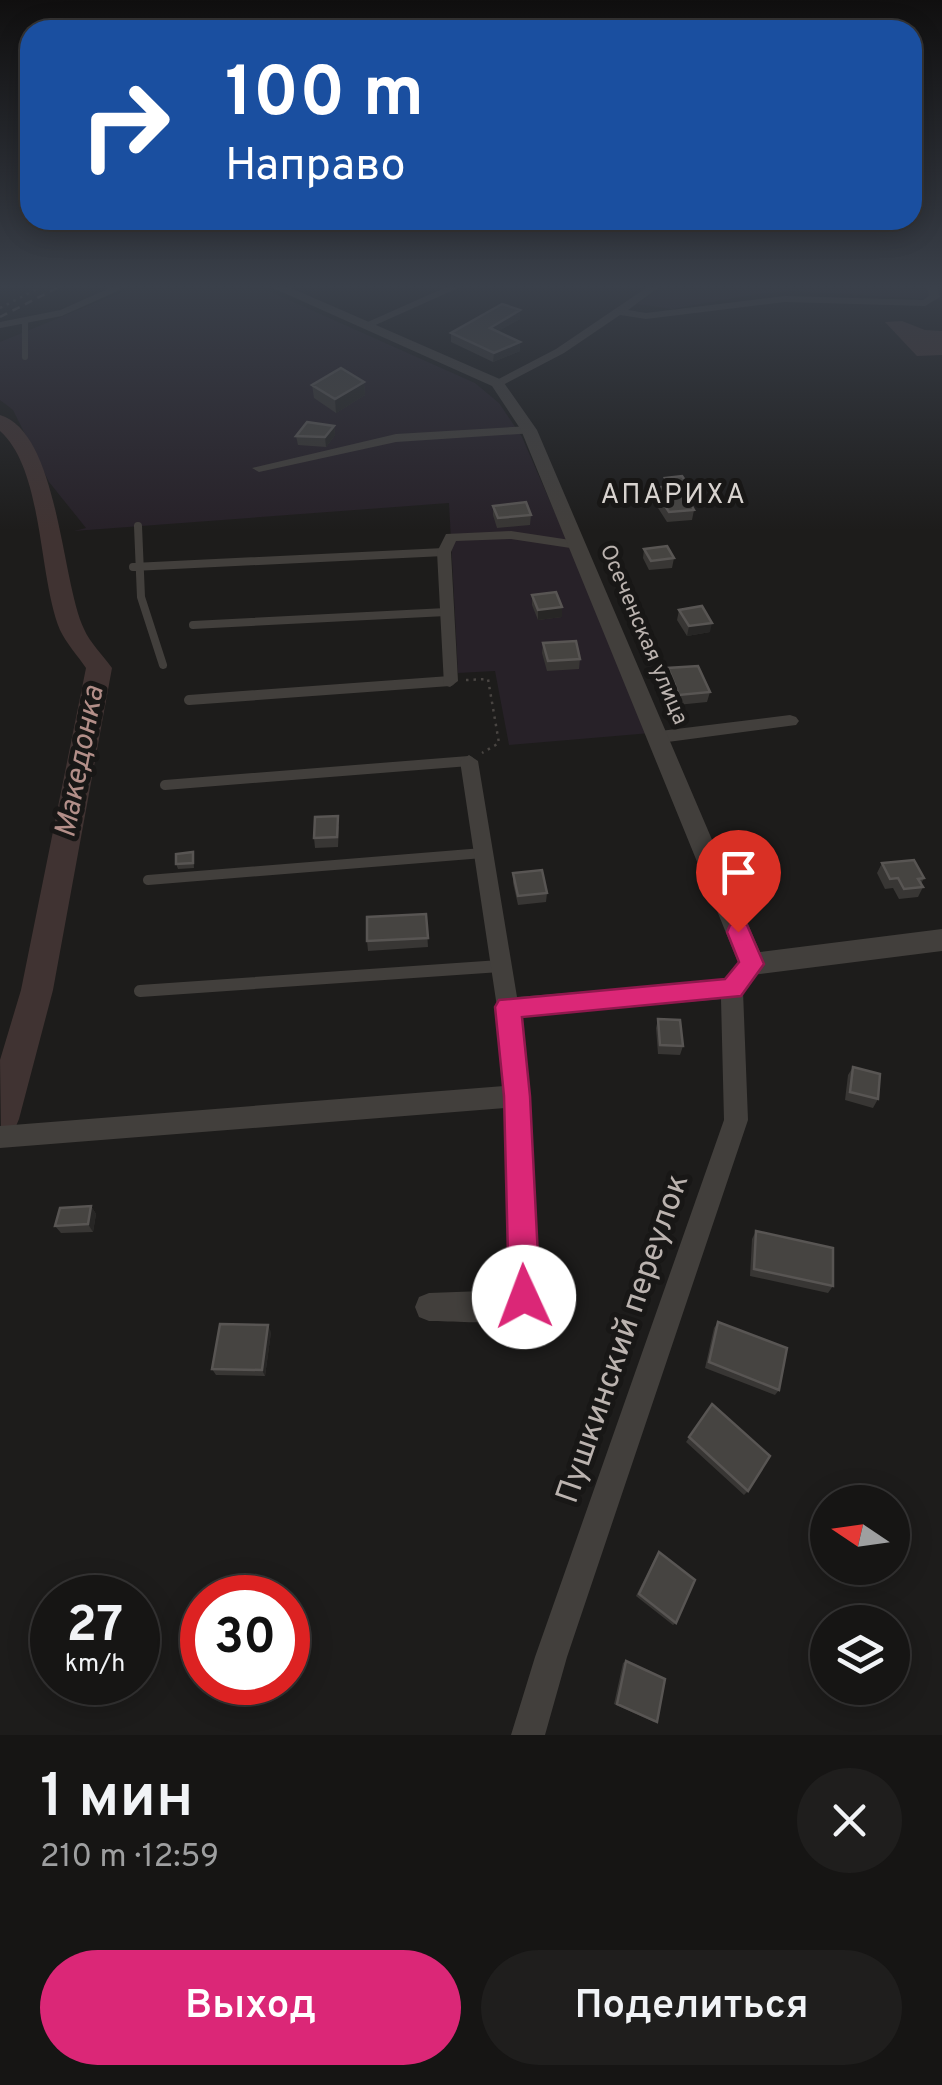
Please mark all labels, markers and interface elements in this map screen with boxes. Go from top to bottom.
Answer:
text: 100 m [225,52,424,141]
icon: right [60,60,190,190]
text: Направо [225,139,406,196]
district label: АПАРИХА [600,478,748,514]
street label: Осеченская улица [593,541,693,729]
water label: Македонка [48,682,114,841]
pin [696,830,781,933]
icon: arrive [711,845,766,900]
street label: Пушкинский переулок [549,1169,699,1509]
position arrow [472,1245,576,1349]
north arrow [810,1485,910,1585]
map controls [810,1485,910,1705]
speed limit sign: 30 [180,1575,310,1705]
text: 27 [67,1596,123,1659]
button: layers [810,1605,910,1705]
text: km/h [65,1649,125,1681]
text: 1 мин [40,1762,193,1838]
button: close [797,1768,902,1873]
text: 210 m · 12:59 [40,1838,219,1878]
button: Выход [40,1950,461,2065]
button: Поделиться [481,1950,902,2065]

